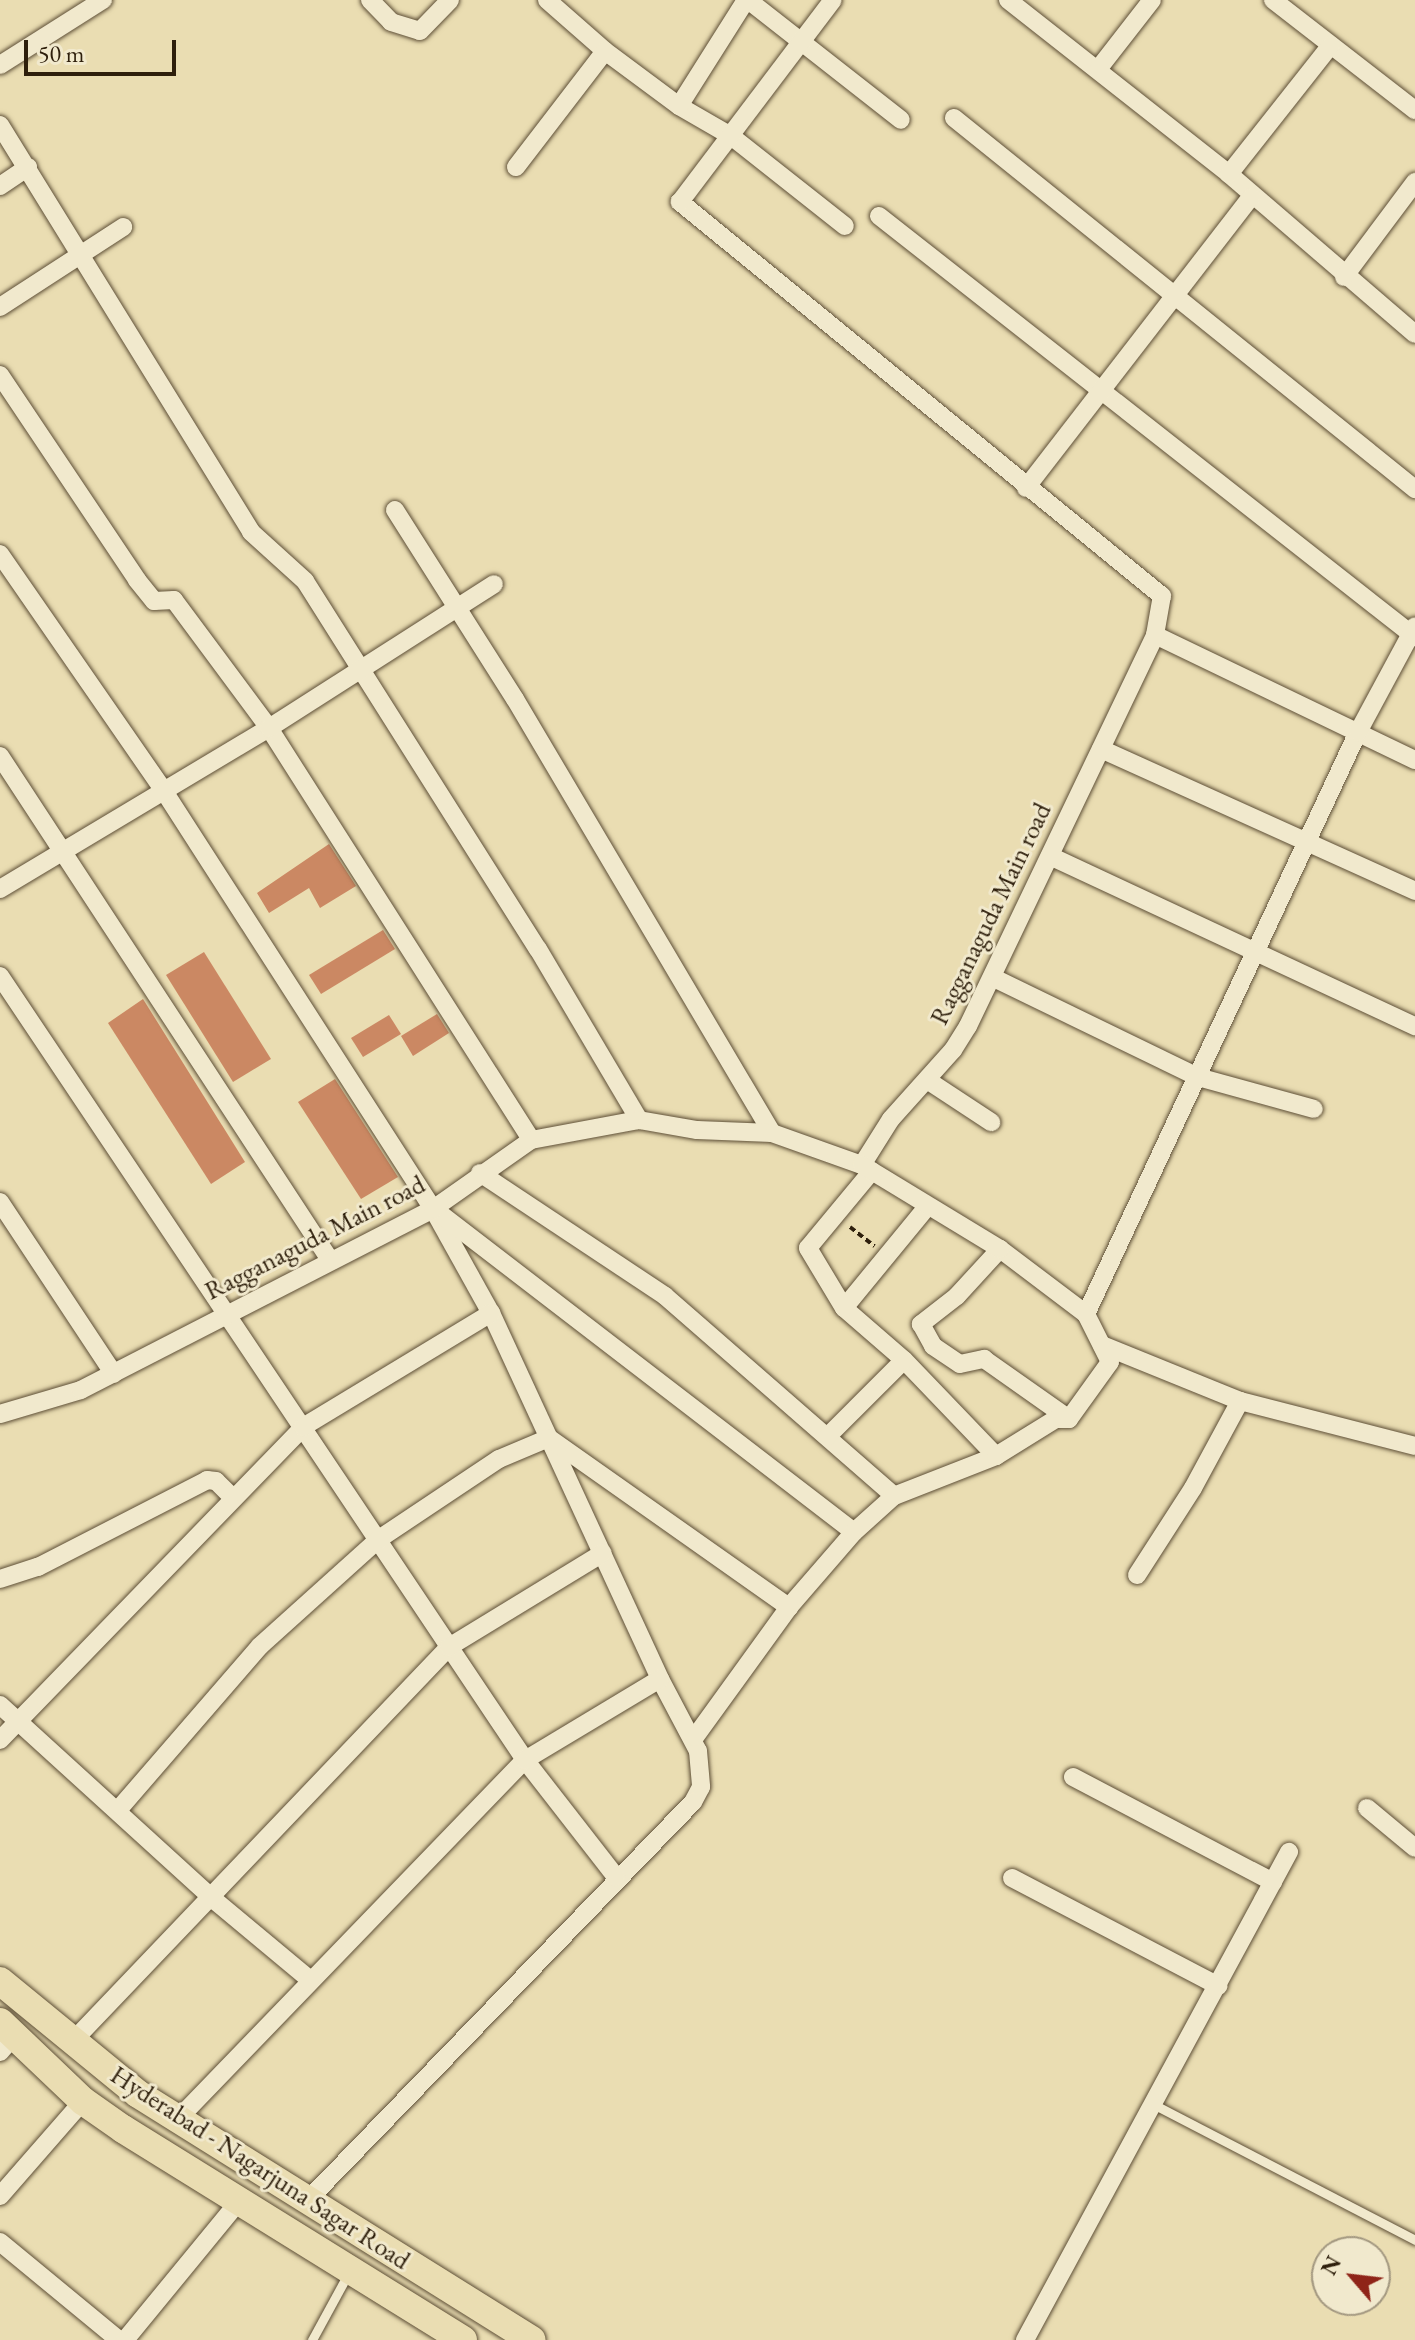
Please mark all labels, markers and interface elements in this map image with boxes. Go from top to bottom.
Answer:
scale bar [28,24,180,74]
text: 50 m [38,38,85,69]
street label: Ragganaguda Main road [924,798,1058,1030]
street label: Ragganaguda Main road [200,1169,430,1307]
street label: Hyderabad - Nagarjuna Sagar Road [104,2059,416,2277]
north arrow [1311,2236,1391,2316]
text: N [1314,2251,1348,2280]

